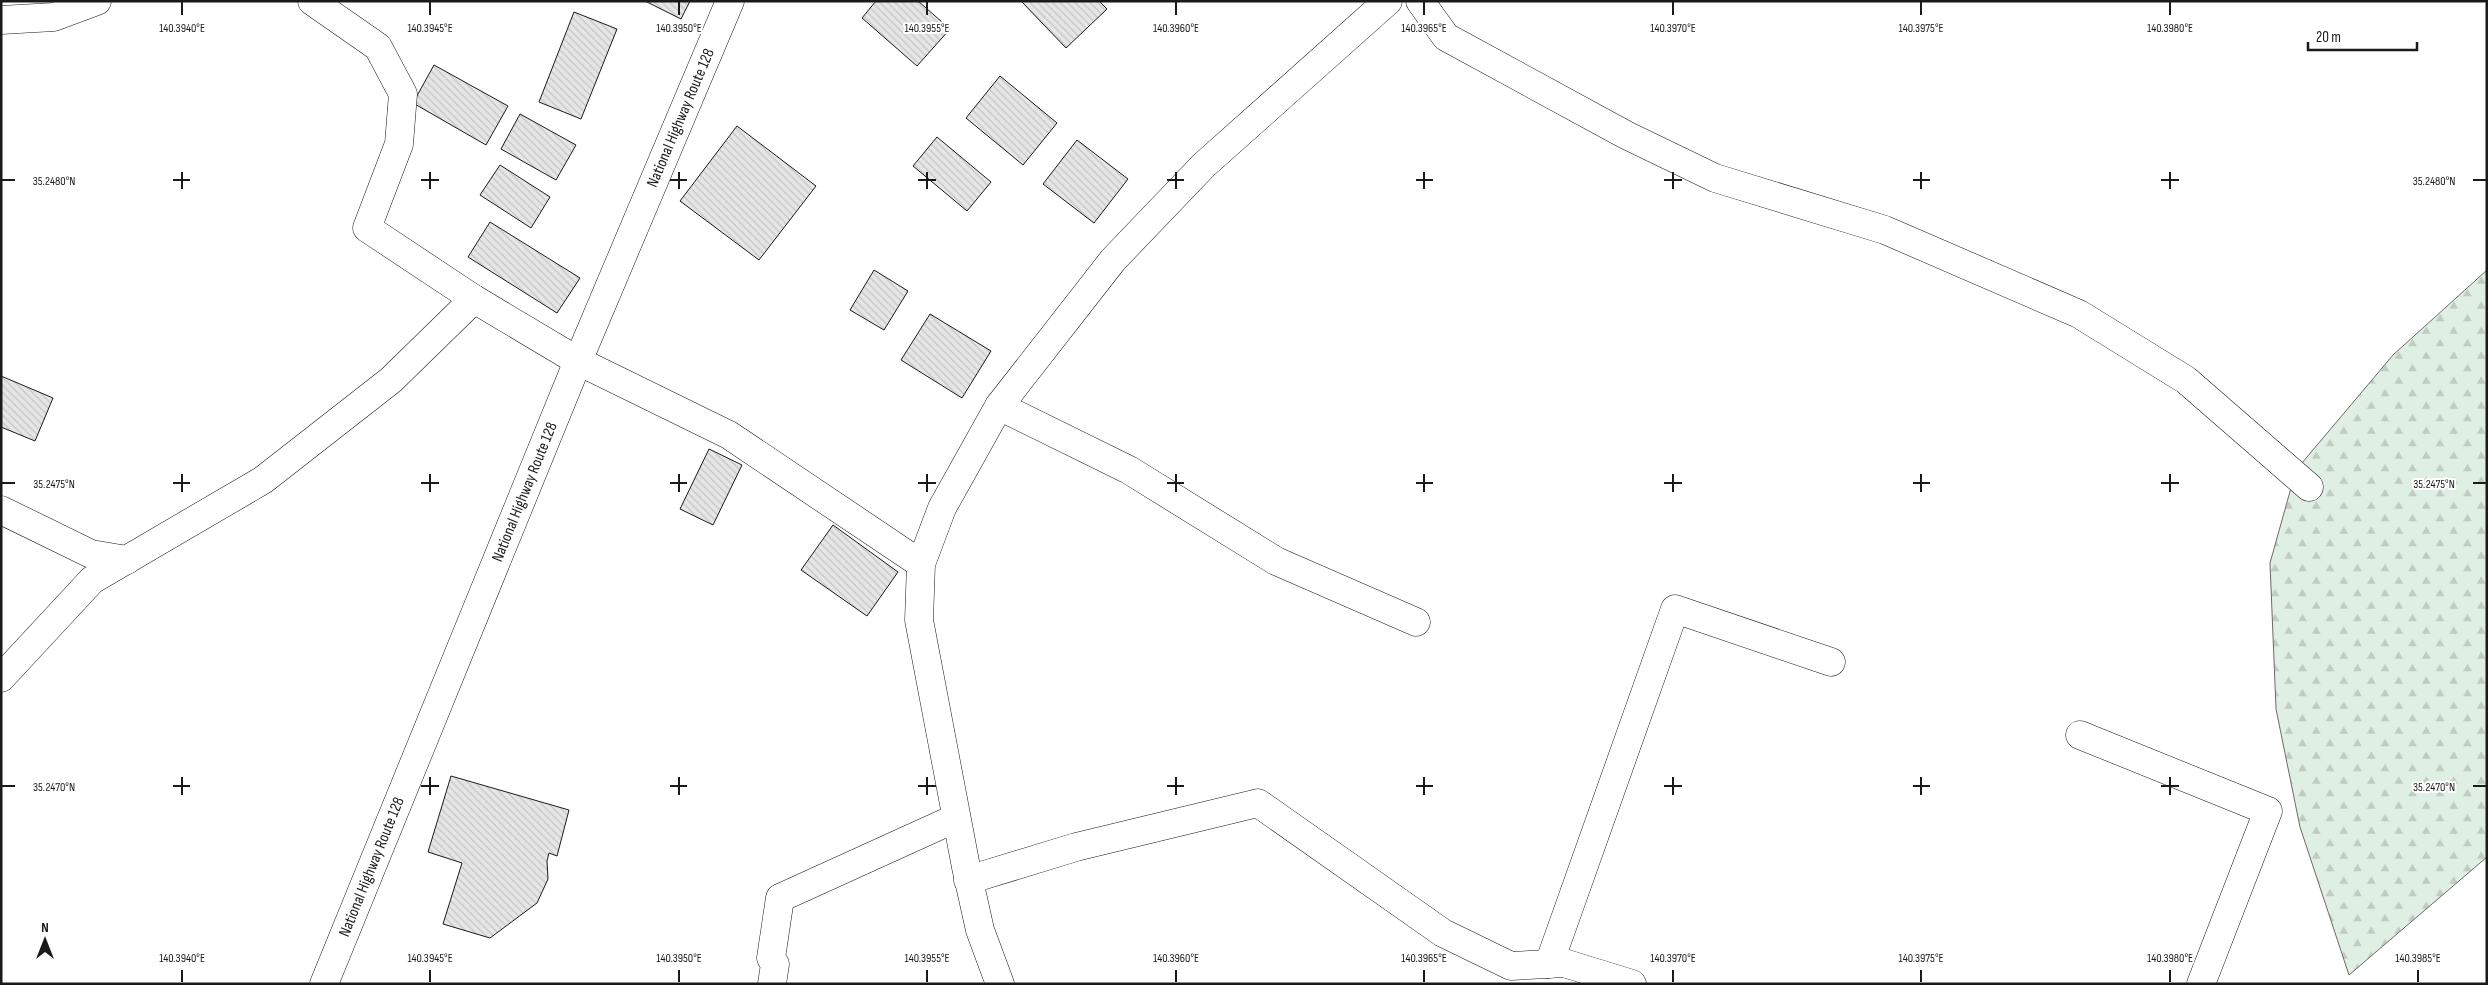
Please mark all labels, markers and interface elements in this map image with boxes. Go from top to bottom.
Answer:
scale bar [2308,20,2417,52]
text: 140.3940°E [159,21,205,36]
text: 140.3945°E [407,21,453,36]
text: 140.3950°E [656,21,702,36]
text: 140.3955°E [905,21,950,36]
text: 140.3960°E [1153,21,1199,36]
text: 140.3965°E [1401,21,1447,36]
text: 140.3970°E [1650,21,1696,36]
text: 140.3975°E [1899,21,1944,36]
text: 140.3980°E [2147,21,2193,36]
text: 20 m [2316,28,2341,47]
street label: National Highway Route 128 [643,46,719,190]
text: 35.2480°N [33,174,75,189]
text: 35.2480°N [2413,174,2455,189]
street label: National Highway Route 128 [488,419,562,565]
text: 35.2475°N [33,477,75,492]
text: 35.2475°N [2413,477,2455,492]
text: 35.2470°N [33,780,75,795]
text: 35.2470°N [2413,780,2455,795]
street label: National Highway Route 128 [335,794,409,940]
north arrow [20,915,70,965]
text: N [41,919,49,936]
text: 140.3940°E [159,951,205,966]
text: 140.3945°E [407,951,453,966]
text: 140.3950°E [656,951,702,966]
text: 140.3955°E [905,951,950,966]
text: 140.3960°E [1153,951,1199,966]
text: 140.3965°E [1401,951,1447,966]
text: 140.3970°E [1650,951,1696,966]
text: 140.3975°E [1899,951,1944,966]
text: 140.3980°E [2147,951,2193,966]
text: 140.3985°E [2395,951,2441,966]

